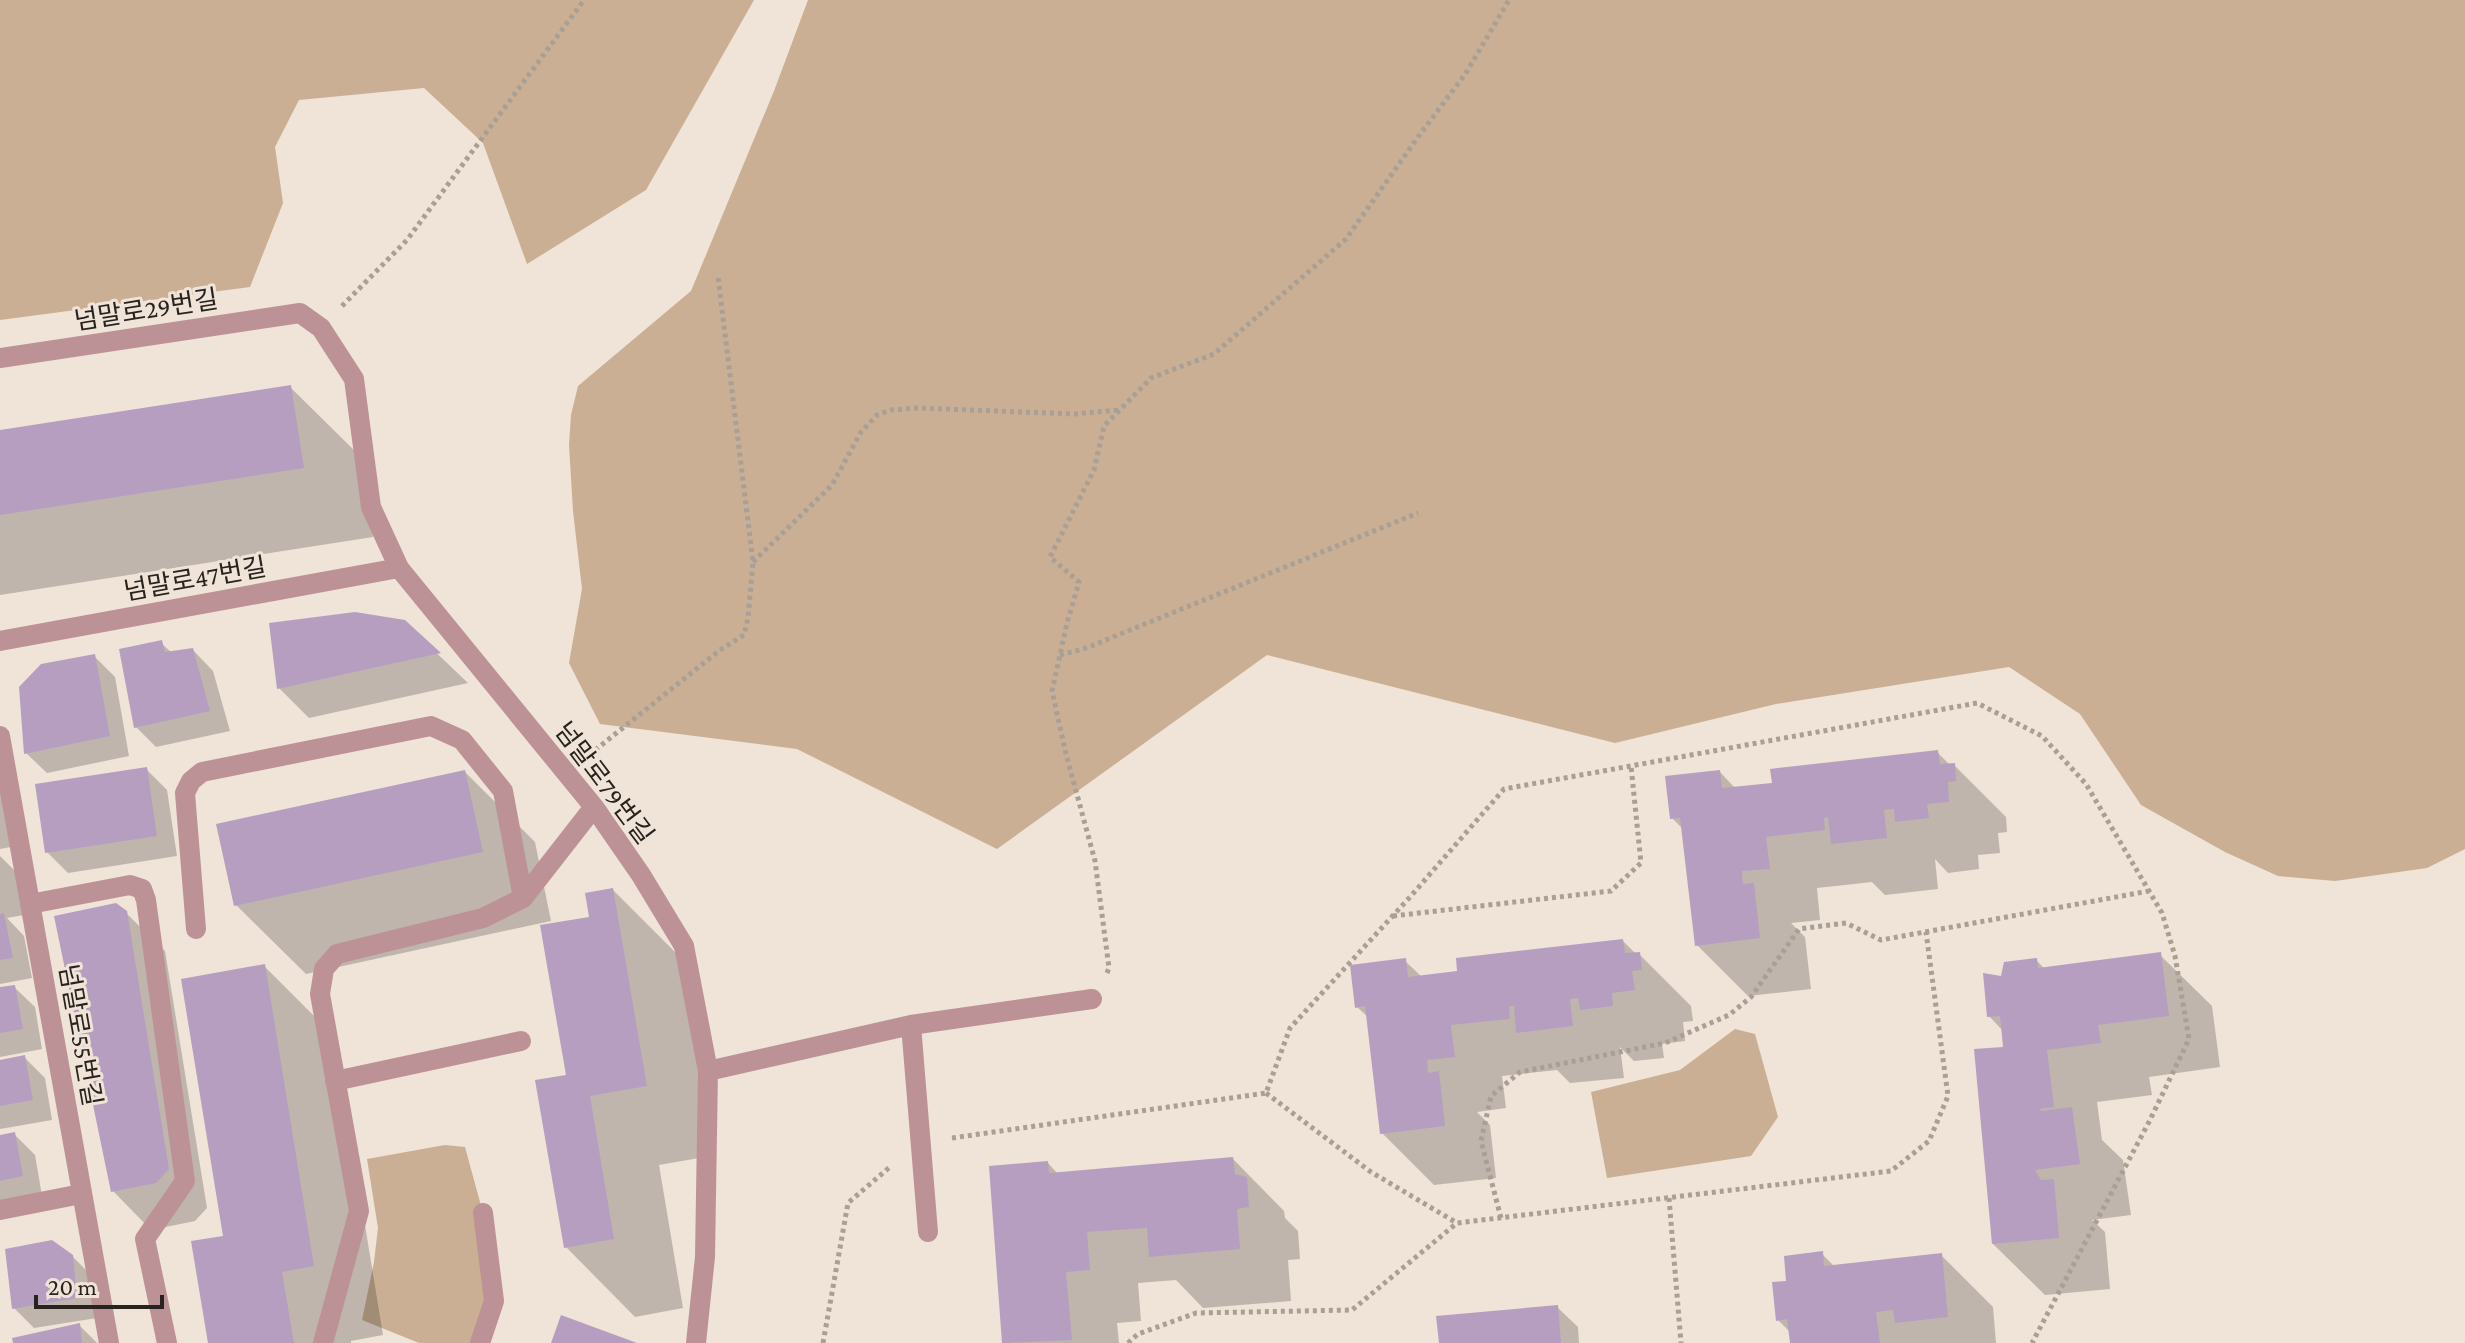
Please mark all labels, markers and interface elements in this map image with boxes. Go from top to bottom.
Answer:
street label: 넘말로29번길 [72,284,220,336]
street label: 넘말로47번길 [121,552,269,606]
street label: 넘말로79번길 [549,716,659,850]
street label: 넘말로55번길 [53,962,107,1108]
scale bar [36,1259,162,1309]
text: 20 m [48,1273,97,1300]

